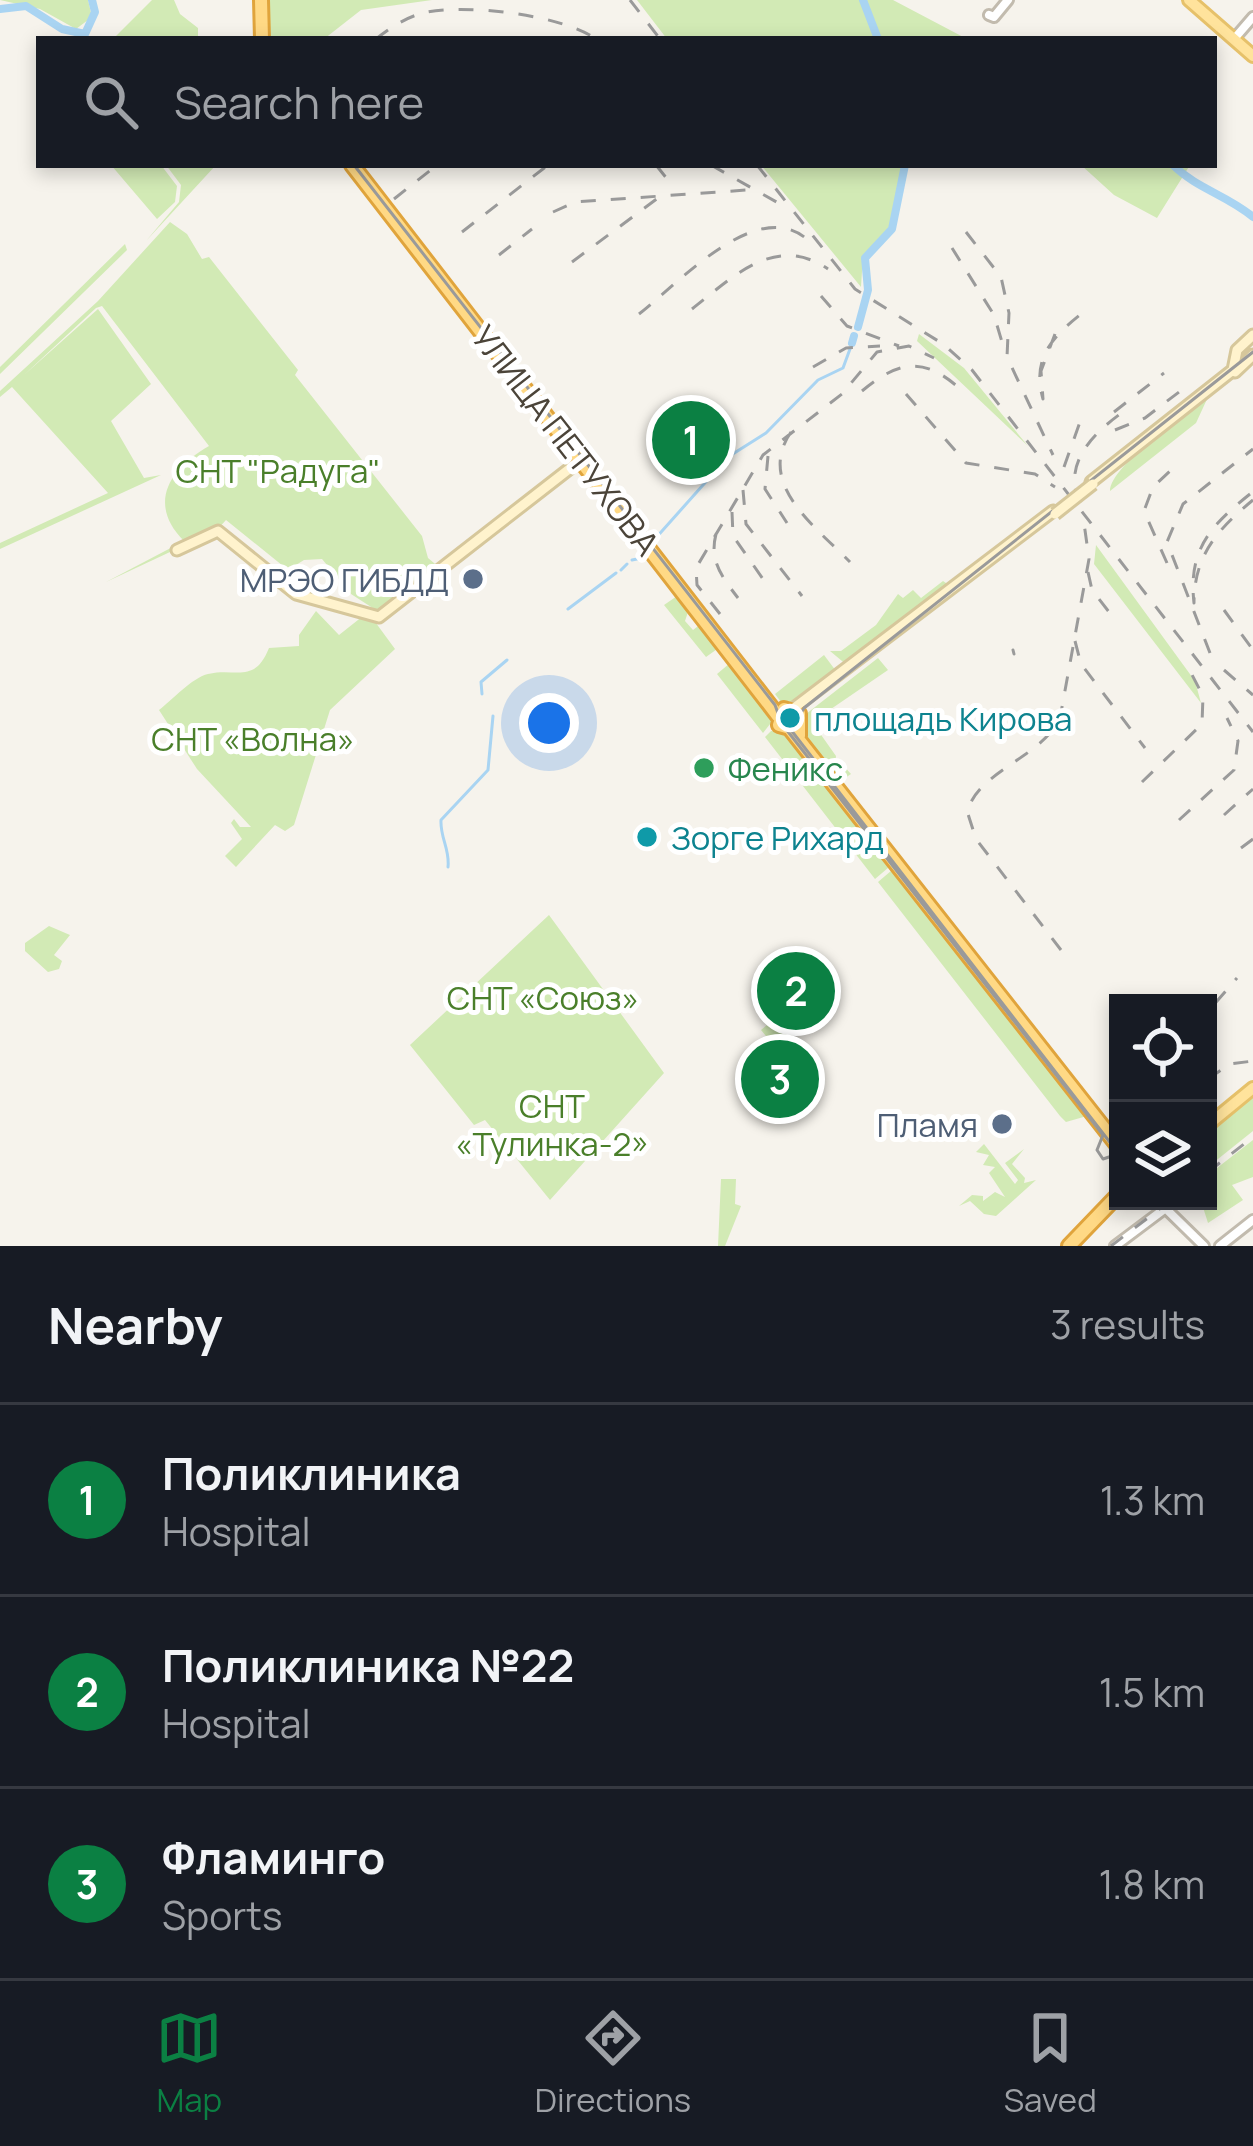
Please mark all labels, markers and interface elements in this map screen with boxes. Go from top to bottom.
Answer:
search box [36,36,1217,168]
icon: search [78,69,144,135]
text: Search here [174,71,424,133]
street label: УЛИЦА ПЕТУХОВА [462,316,670,564]
pin: 1 [652,395,730,485]
park label: СНТ "Радуга" [175,448,381,493]
place label: МРЭО ГИБДД [240,557,449,602]
marker: МРЭО ГИБДД [460,566,486,592]
your location [519,693,579,753]
place label: площадь Кирова [814,696,1072,741]
marker: площадь Кирова [777,705,803,731]
park label: СНТ «Волна» [151,716,355,761]
place label: Феникс [728,746,843,791]
marker: Феникс [691,755,717,781]
place label: Зорге Рихард [671,815,884,860]
marker: Зорге Рихард [634,824,660,850]
pin: 2 [757,946,835,1036]
park label: СНТ «Союз» [447,975,639,1020]
map controls [1109,994,1217,1210]
button: locate [1109,994,1217,1102]
pin: 3 [741,1034,819,1124]
park label: СНТ «Тулинка-2» [455,1083,649,1166]
place label: Пламя [877,1102,978,1147]
button: layers [1109,1102,1217,1210]
marker: Пламя [989,1111,1015,1137]
text: Nearby [48,1290,223,1359]
text: 3 results [1050,1297,1205,1351]
text: Поликлиника [162,1442,461,1504]
text: 1 [78,1473,96,1527]
text: 1.3 km [1100,1473,1205,1527]
text: Hospital [162,1504,311,1558]
text: Поликлиника №22 [162,1634,574,1696]
text: 2 [75,1665,99,1719]
text: 1.5 km [1099,1665,1205,1719]
text: Hospital [162,1696,311,1750]
text: Фламинго [162,1826,385,1888]
text: 3 [76,1857,98,1911]
text: 1.8 km [1099,1857,1205,1911]
text: Sports [162,1888,282,1942]
tab: Map [156,2005,222,2122]
tab: Directions [535,2005,691,2122]
tab: Saved [1004,2005,1097,2122]

